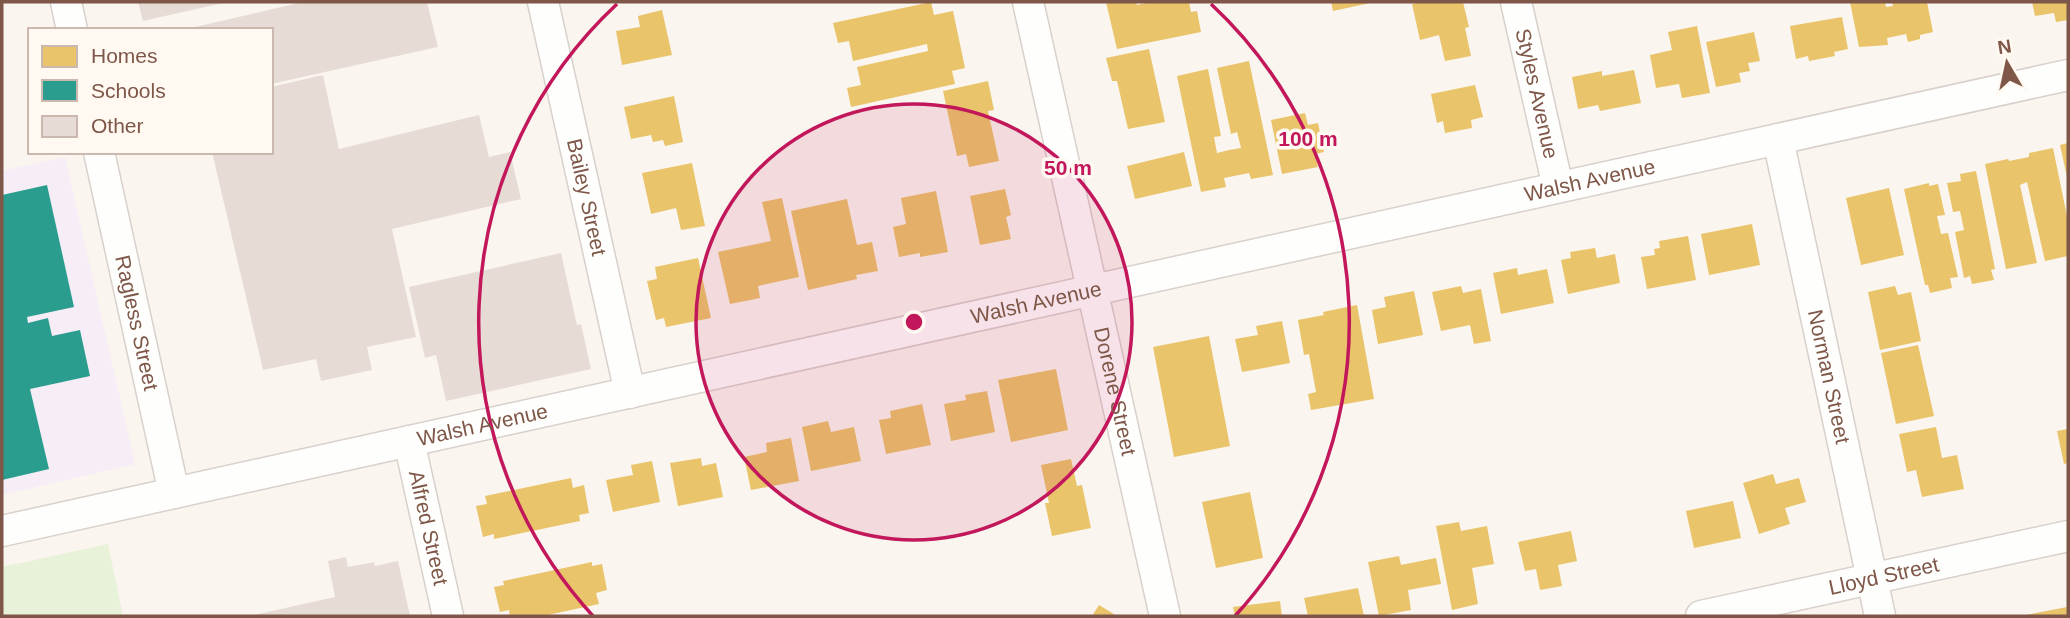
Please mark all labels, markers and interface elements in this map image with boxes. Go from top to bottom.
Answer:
street label: Styles Avenue [1511,26,1563,161]
legend [28,28,273,154]
north arrow [1972,28,2042,98]
text: N [1996,35,2013,58]
text: Homes [91,44,158,67]
text: Schools [91,79,166,102]
text: Other [91,114,144,137]
text: 100 m [1278,127,1338,150]
street label: Bailey Street [563,136,611,258]
street label: Walsh Avenue [1522,154,1657,206]
text: 50 m [1044,156,1092,179]
street label: Ragless Street [111,253,163,393]
street label: Walsh Avenue [969,277,1104,328]
street label: Norman Street [1804,307,1855,446]
centre of rings [902,310,926,334]
street label: Dorene Street [1090,325,1141,458]
street label: Walsh Avenue [415,399,550,450]
street label: Alfred Street [405,468,453,587]
street label: Lloyd Street [1826,552,1941,599]

